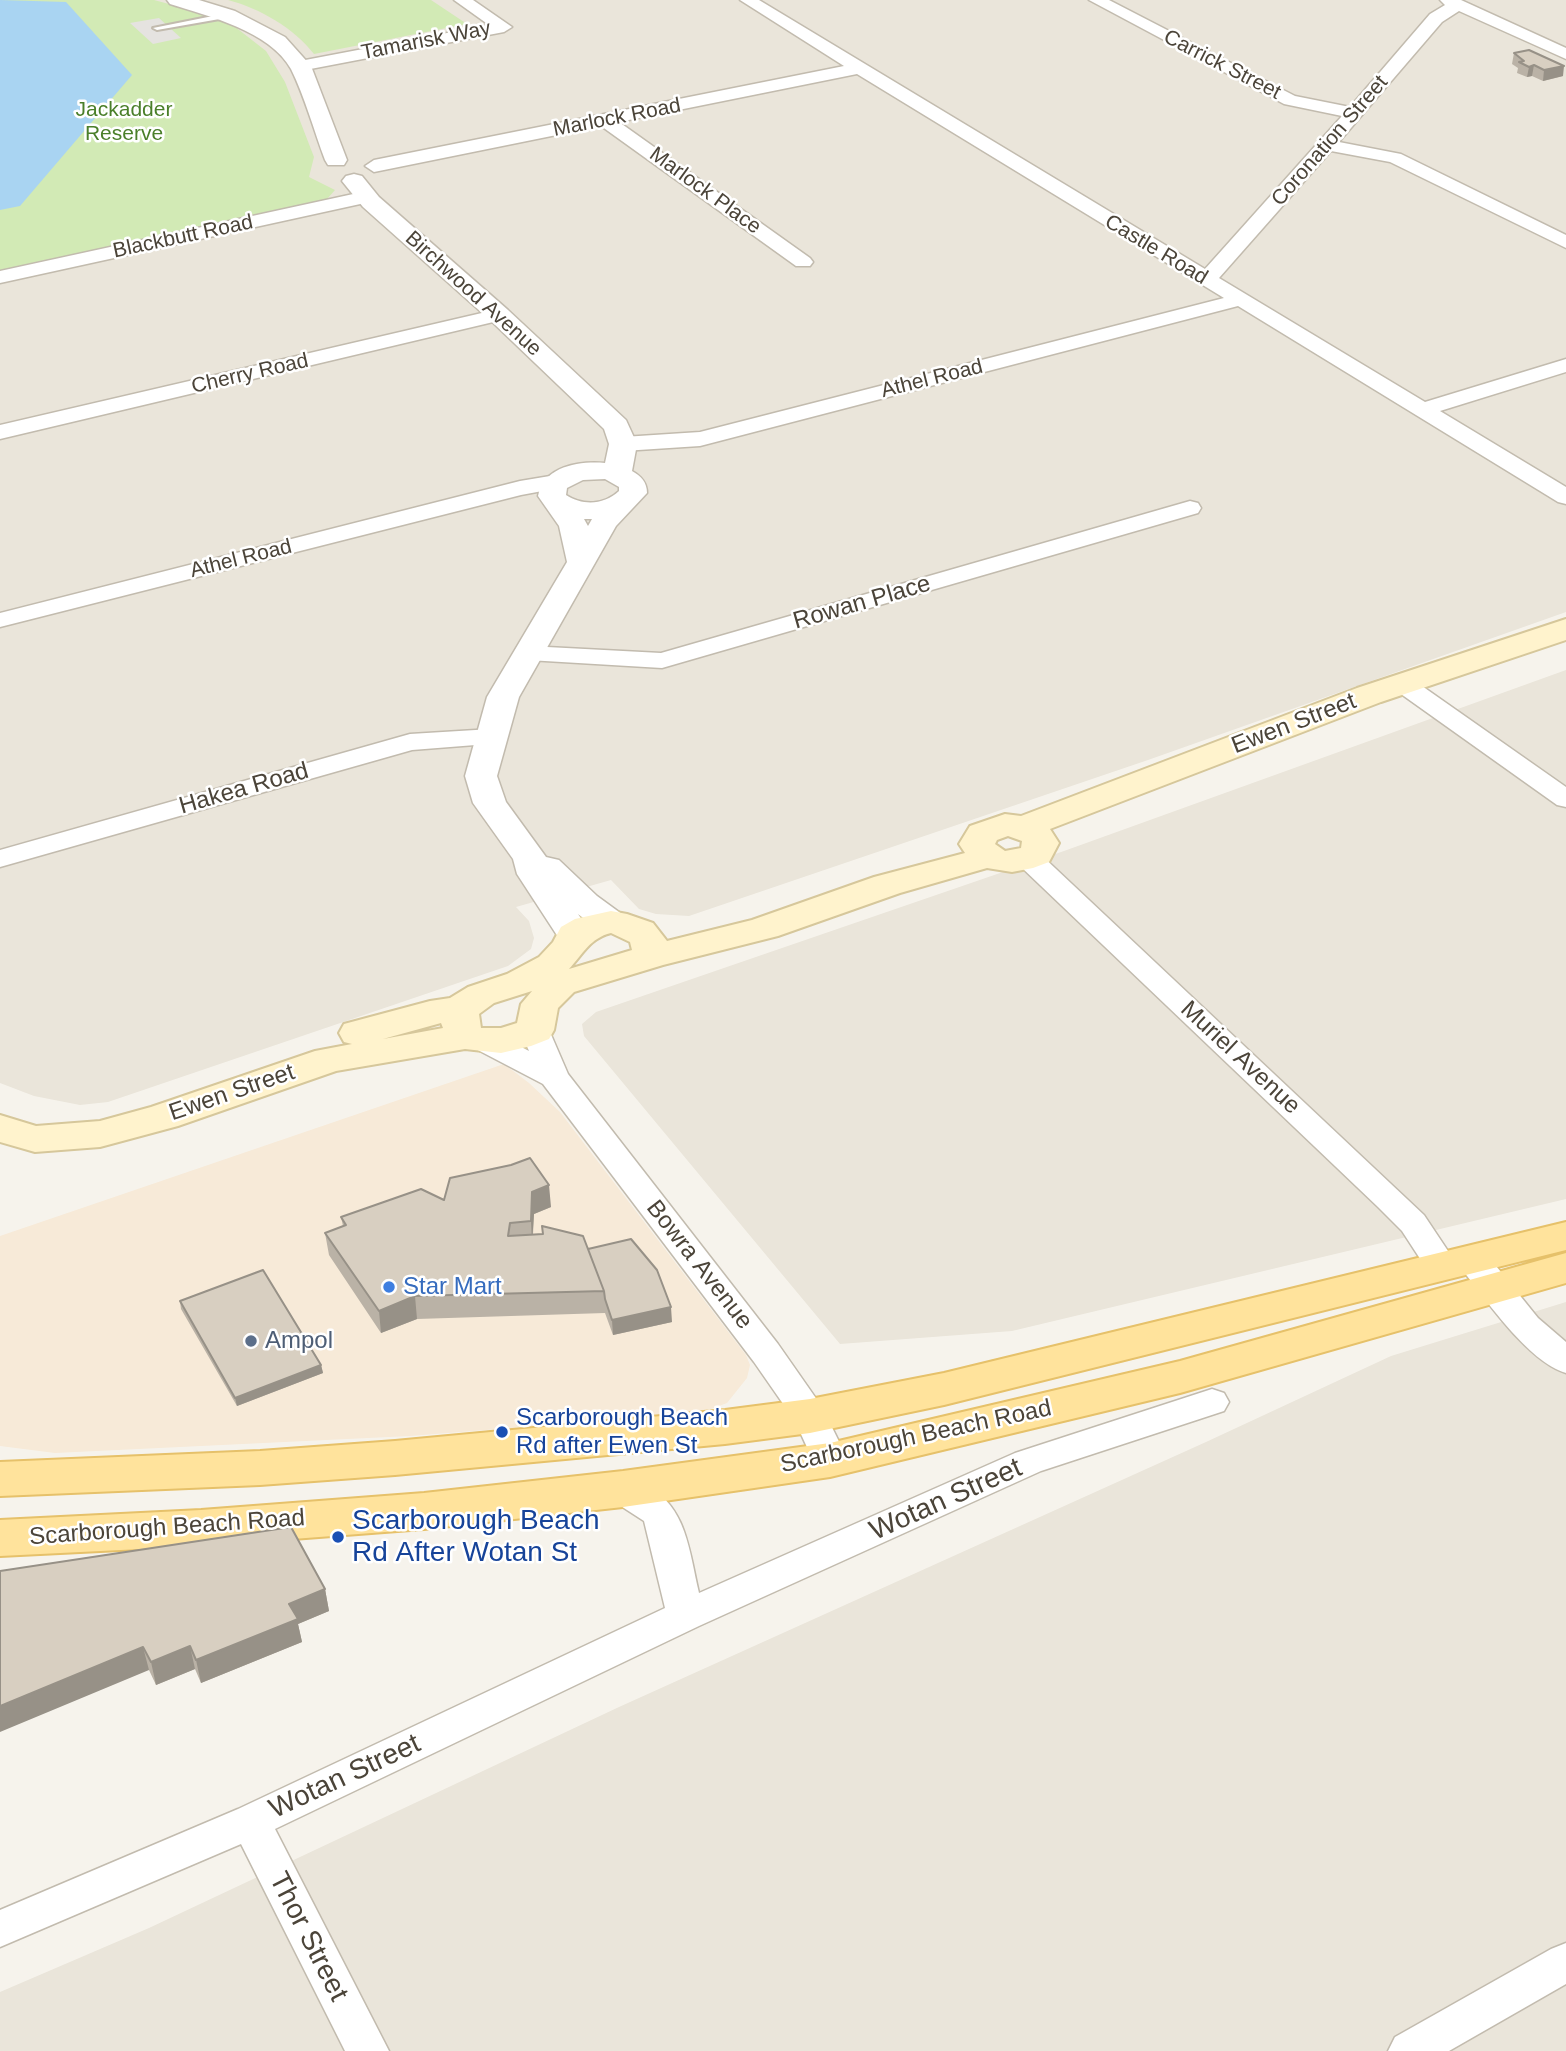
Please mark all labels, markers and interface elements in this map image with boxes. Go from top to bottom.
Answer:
street label: Tamarisk Way [359,16,493,66]
street label: Carrick Street [1159,25,1285,105]
street label: Coronation Street [1266,71,1394,211]
street label: Marlock Road [551,93,683,143]
park label: Jackadder Reserve [76,97,172,147]
street label: Marlock Place [644,142,766,240]
street label: Castle Road [1100,209,1212,291]
street label: Blackbutt Road [111,210,255,264]
street label: Birchwood Avenue [400,226,546,362]
street label: Cherry Road [189,348,311,400]
street label: Athel Road [879,354,985,404]
street label: Athel Road [188,534,294,584]
street label: Rowan Place [790,570,934,636]
street label: Ewen Street [1228,687,1360,761]
street label: Hakea Road [176,757,312,821]
street label: Muriel Avenue [1174,995,1306,1121]
street label: Ewen Street [166,1058,298,1128]
street label: Bowra Avenue [640,1195,758,1335]
place label: Star Mart [403,1273,502,1301]
marker: Star Mart [381,1279,397,1295]
place label: Ampol [265,1327,333,1355]
marker: Ampol [243,1333,259,1349]
street label: Scarborough Beach Road [778,1394,1054,1480]
place label: Scarborough Beach Rd after Ewen St [516,1404,728,1460]
marker: Scarborough Beach Rd after Ewen St [494,1424,510,1440]
street label: Wotan Street [865,1452,1027,1548]
street label: Scarborough Beach Road [28,1504,306,1552]
place label: Scarborough Beach Rd After Wotan St [352,1504,600,1570]
marker: Scarborough Beach Rd After Wotan St [330,1529,346,1545]
street label: Wotan Street [264,1727,426,1827]
street label: Thor Street [261,1867,355,2007]

